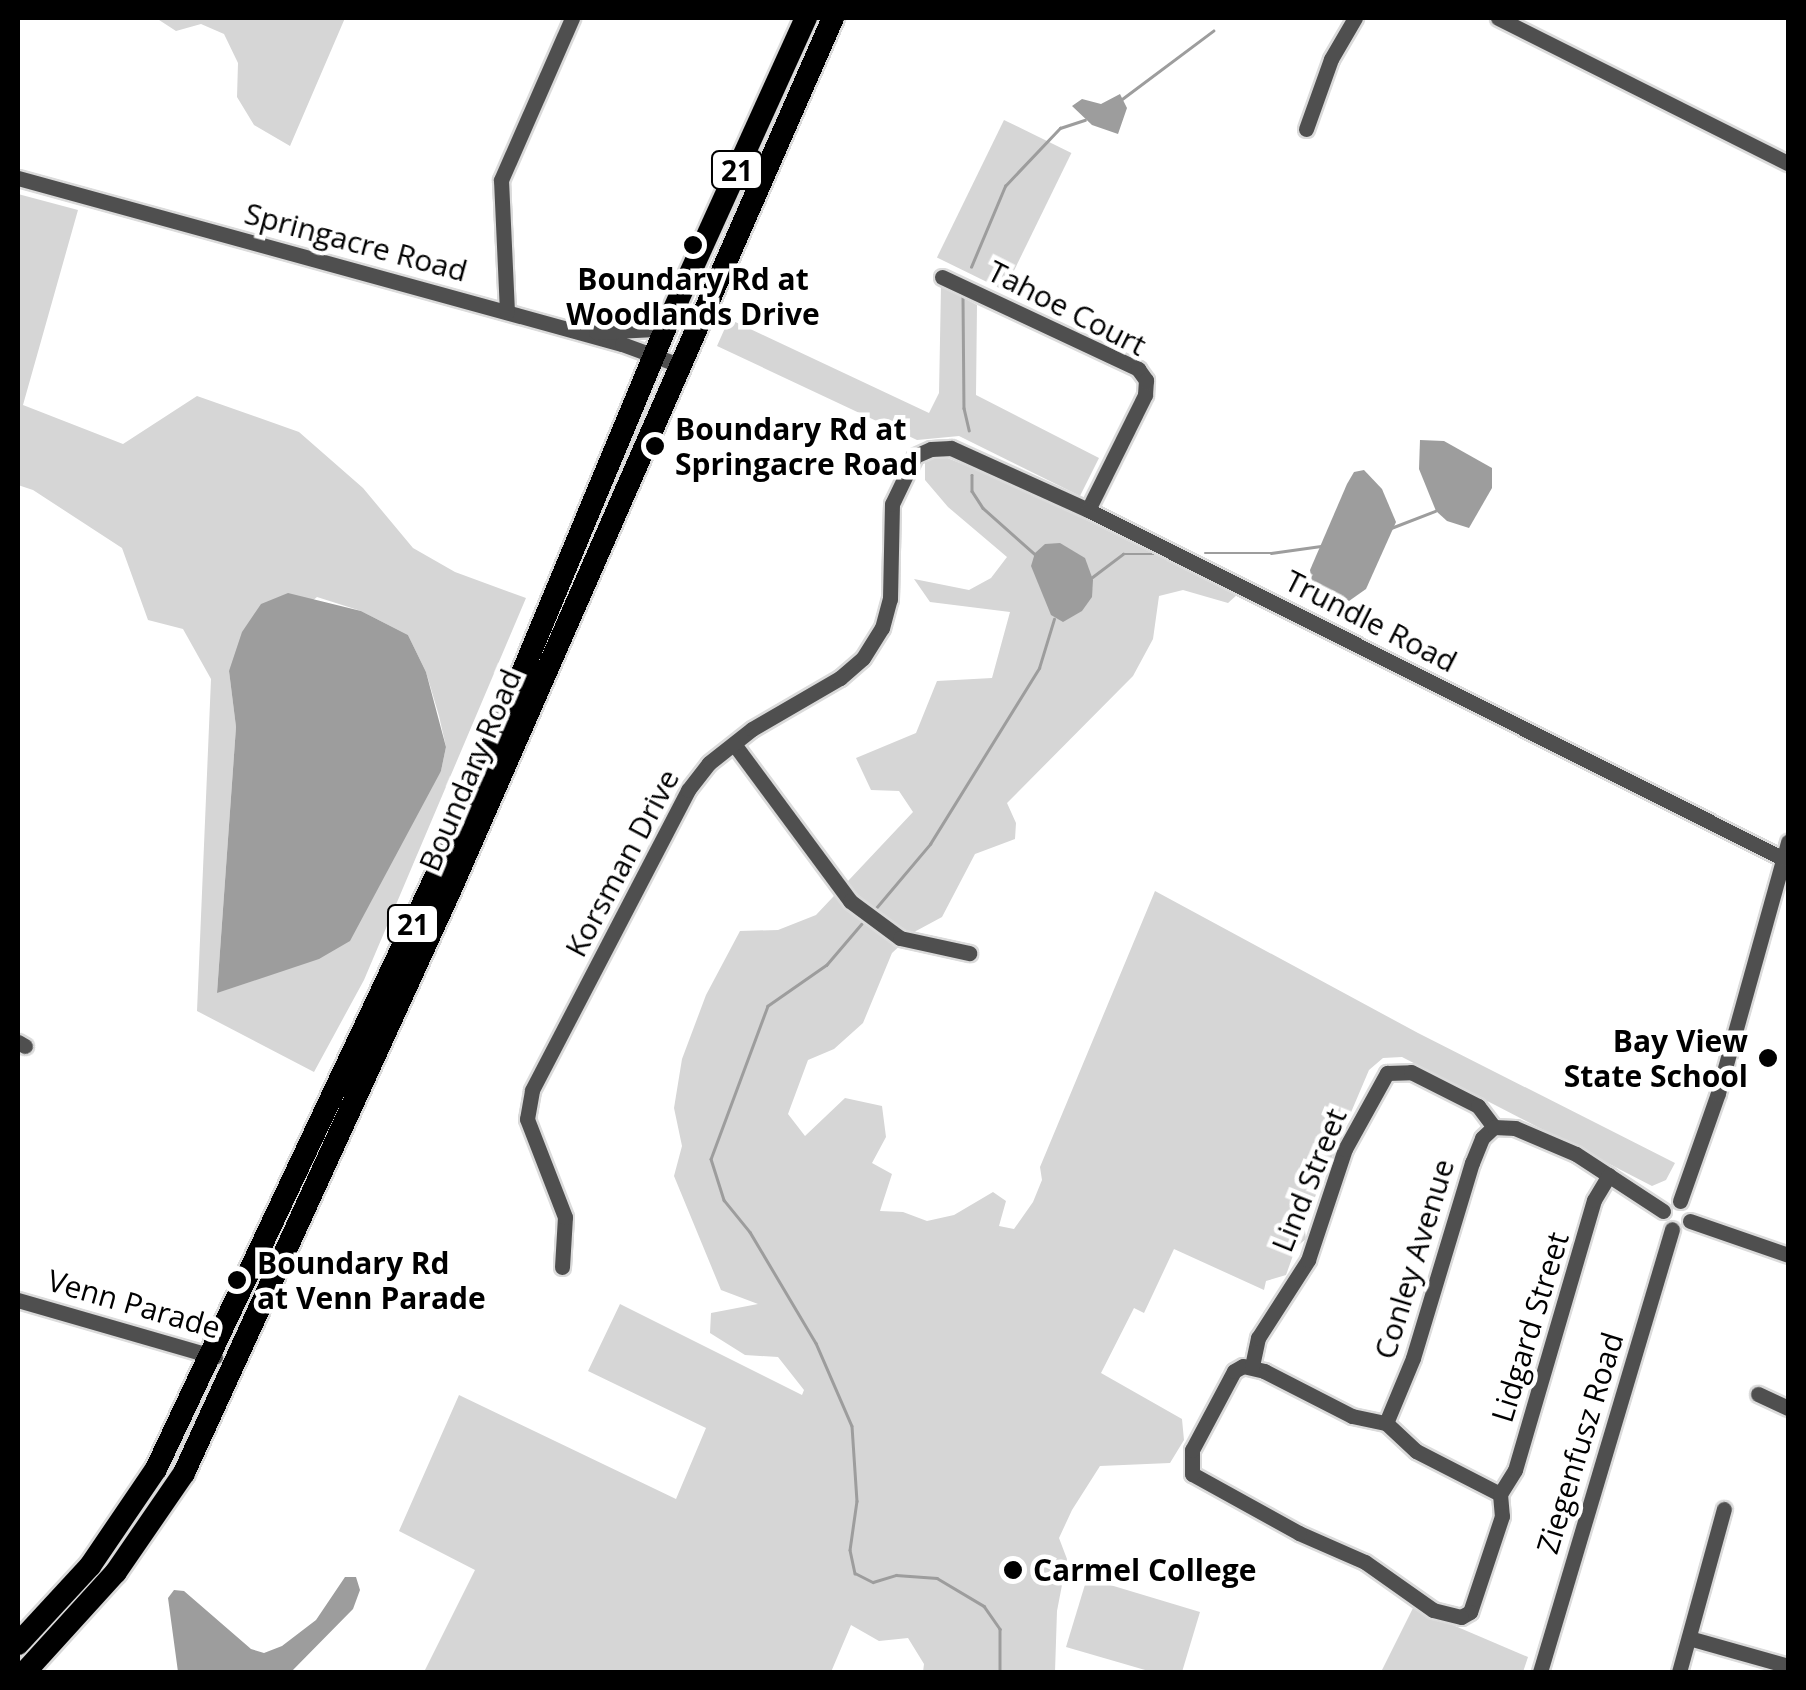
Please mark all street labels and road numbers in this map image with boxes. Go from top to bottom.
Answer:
road number: 21 [710,147,764,193]
street label: Springacre Road [241,195,471,289]
street label: Tahoe Court [982,253,1152,363]
street label: Trundle Road [1279,562,1463,680]
street label: Boundary Road [411,664,529,876]
street label: Korsman Drive [558,763,686,963]
road number: 21 [386,901,440,947]
street label: Lind Street [1264,1103,1354,1257]
street label: Conley Avenue [1367,1155,1461,1363]
street label: Lidgard Street [1484,1228,1576,1426]
street label: Venn Parade [43,1262,225,1346]
street label: Ziegenfusz Road [1529,1328,1631,1558]

